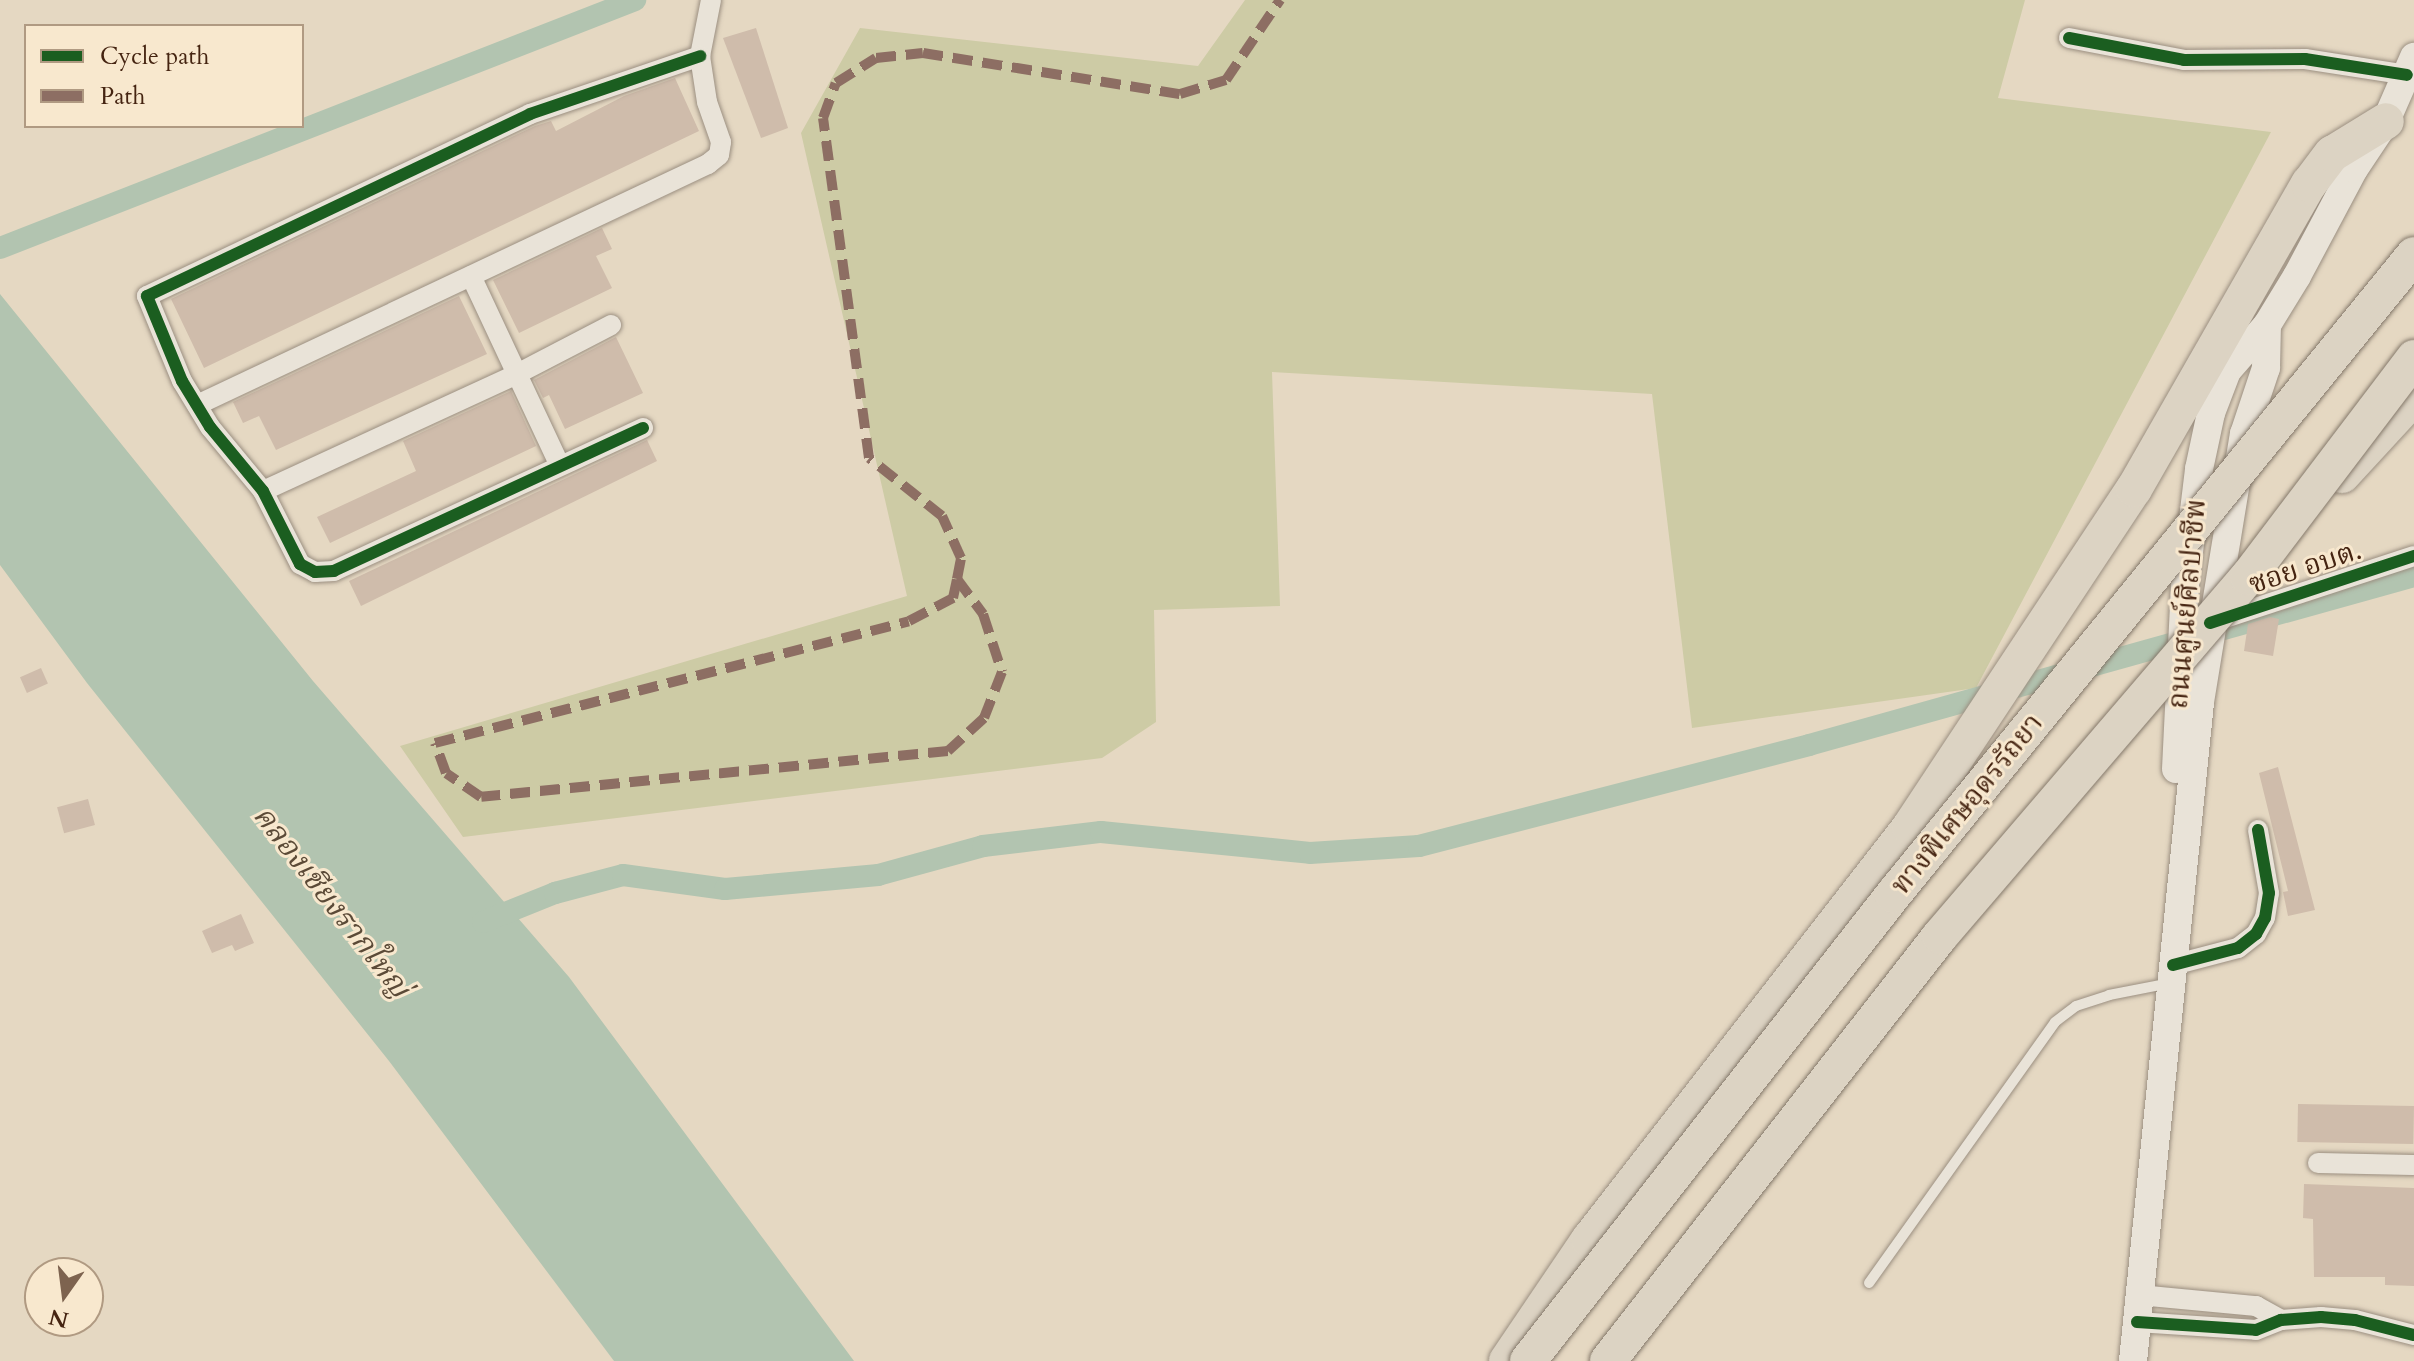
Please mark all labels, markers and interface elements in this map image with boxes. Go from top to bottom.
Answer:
legend [24,24,304,128]
text: Cycle path [100,40,209,73]
text: Path [100,80,145,113]
street label: ถนนศูนย์ศิลปาชีพ [2161,498,2213,710]
street label: ซอย อบต. [2244,533,2366,601]
street label: ทางพิเศษอุดรรัถยา [1884,707,2050,901]
water label: คลองเชียงรากใหญ่ [245,799,417,1005]
north arrow [24,1257,104,1337]
text: N [46,1301,72,1335]

